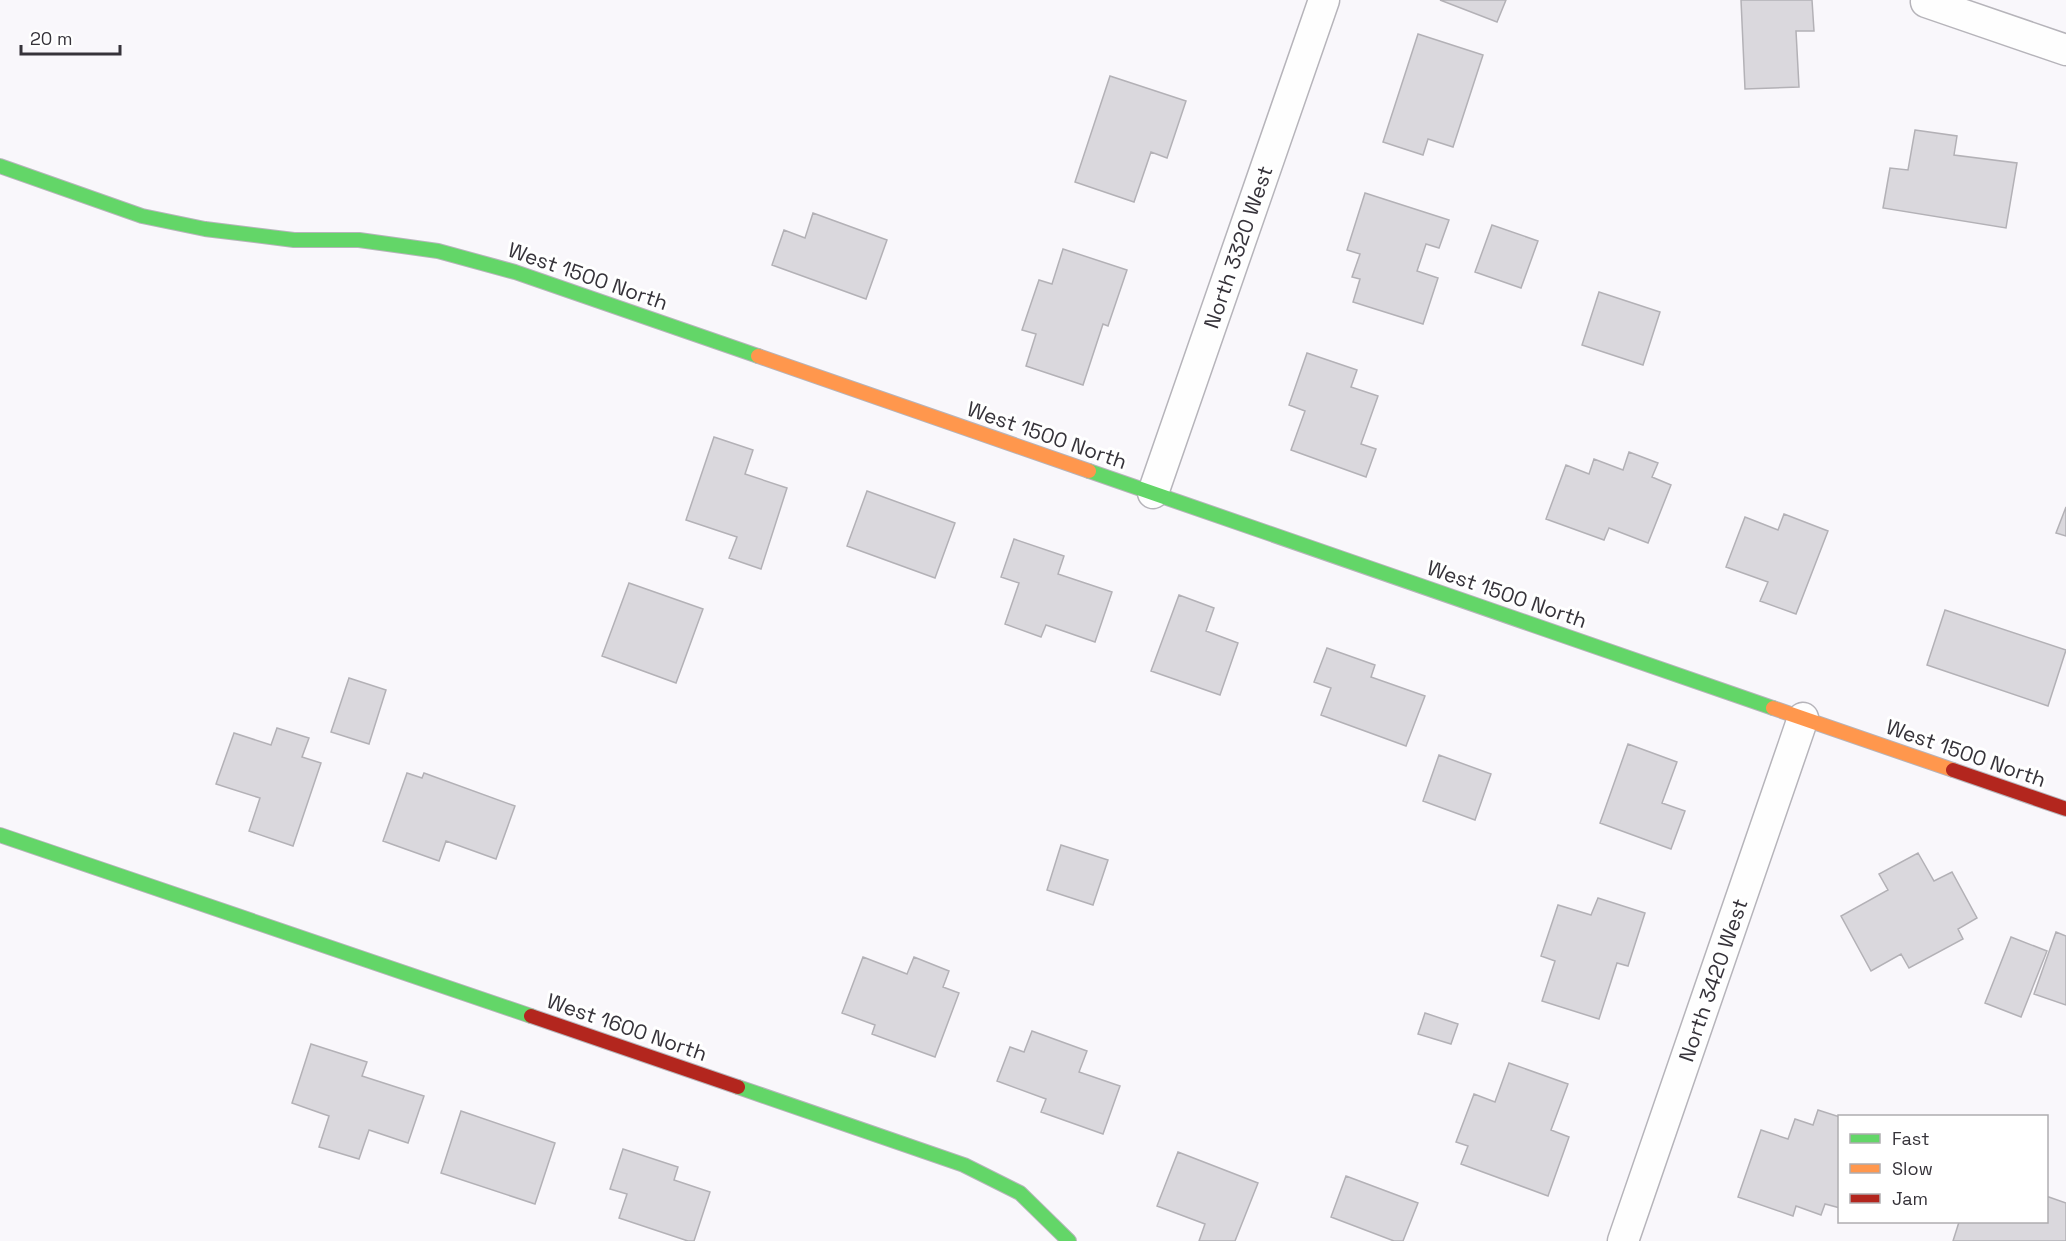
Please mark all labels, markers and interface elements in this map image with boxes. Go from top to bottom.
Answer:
scale bar [21,18,120,56]
text: 20 m [30,27,73,50]
street label: North 3320 West [1197,162,1279,332]
street label: West 1500 North [504,236,672,316]
street label: West 1500 North [963,395,1131,475]
street label: West 1500 North [1423,554,1591,634]
street label: West 1500 North [1882,713,2050,793]
street label: North 3420 West [1672,895,1754,1065]
street label: West 1600 North [543,987,711,1067]
legend [1838,1115,2048,1223]
text: Fast [1892,1127,1929,1150]
text: Slow [1892,1157,1933,1180]
text: Jam [1892,1187,1928,1210]

